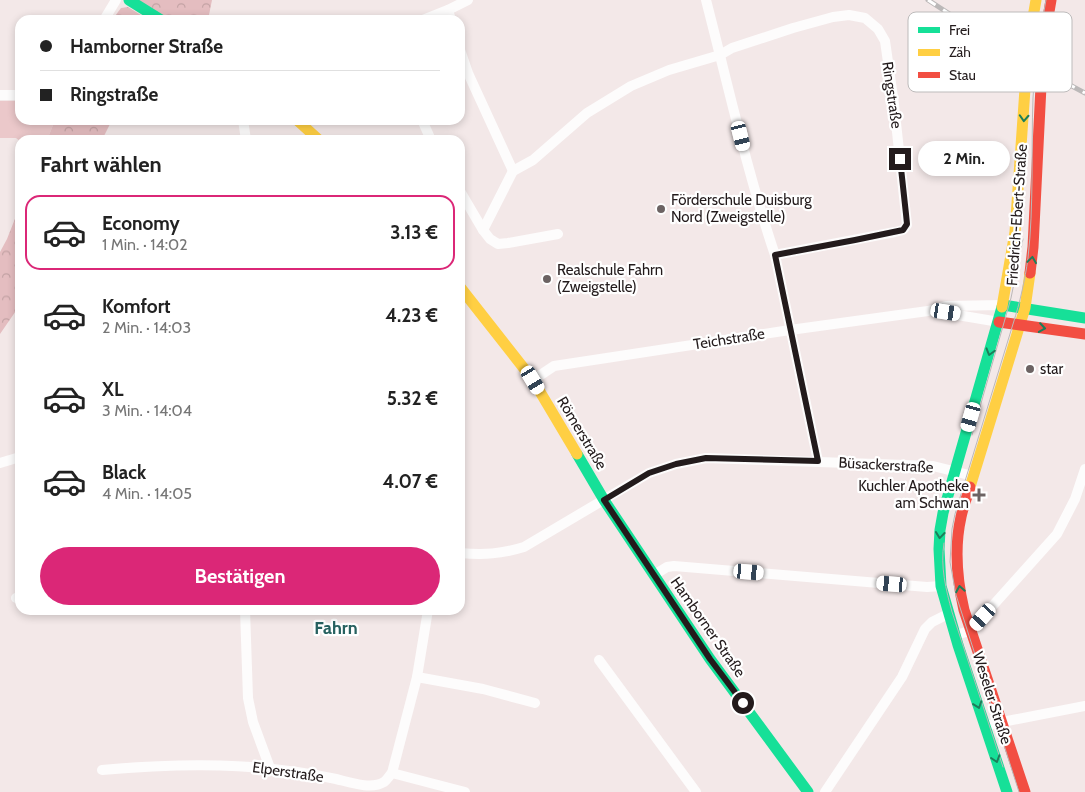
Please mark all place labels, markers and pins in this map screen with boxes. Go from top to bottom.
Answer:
place label: Förderschule Duisburg Nord (Zweigstelle) [671,191,812,226]
marker: Förderschule Duisburg Nord (Zweigstelle) [655,203,667,215]
place label: Realschule Fahrn (Zweigstelle) [557,261,663,296]
marker: Realschule Fahrn (Zweigstelle) [541,273,553,285]
place label: star [1040,360,1063,378]
marker: star [1024,363,1036,375]
place label: Kuchler Apotheke am Schwan [858,477,969,512]
marker: Kuchler Apotheke am Schwan [973,489,985,501]

